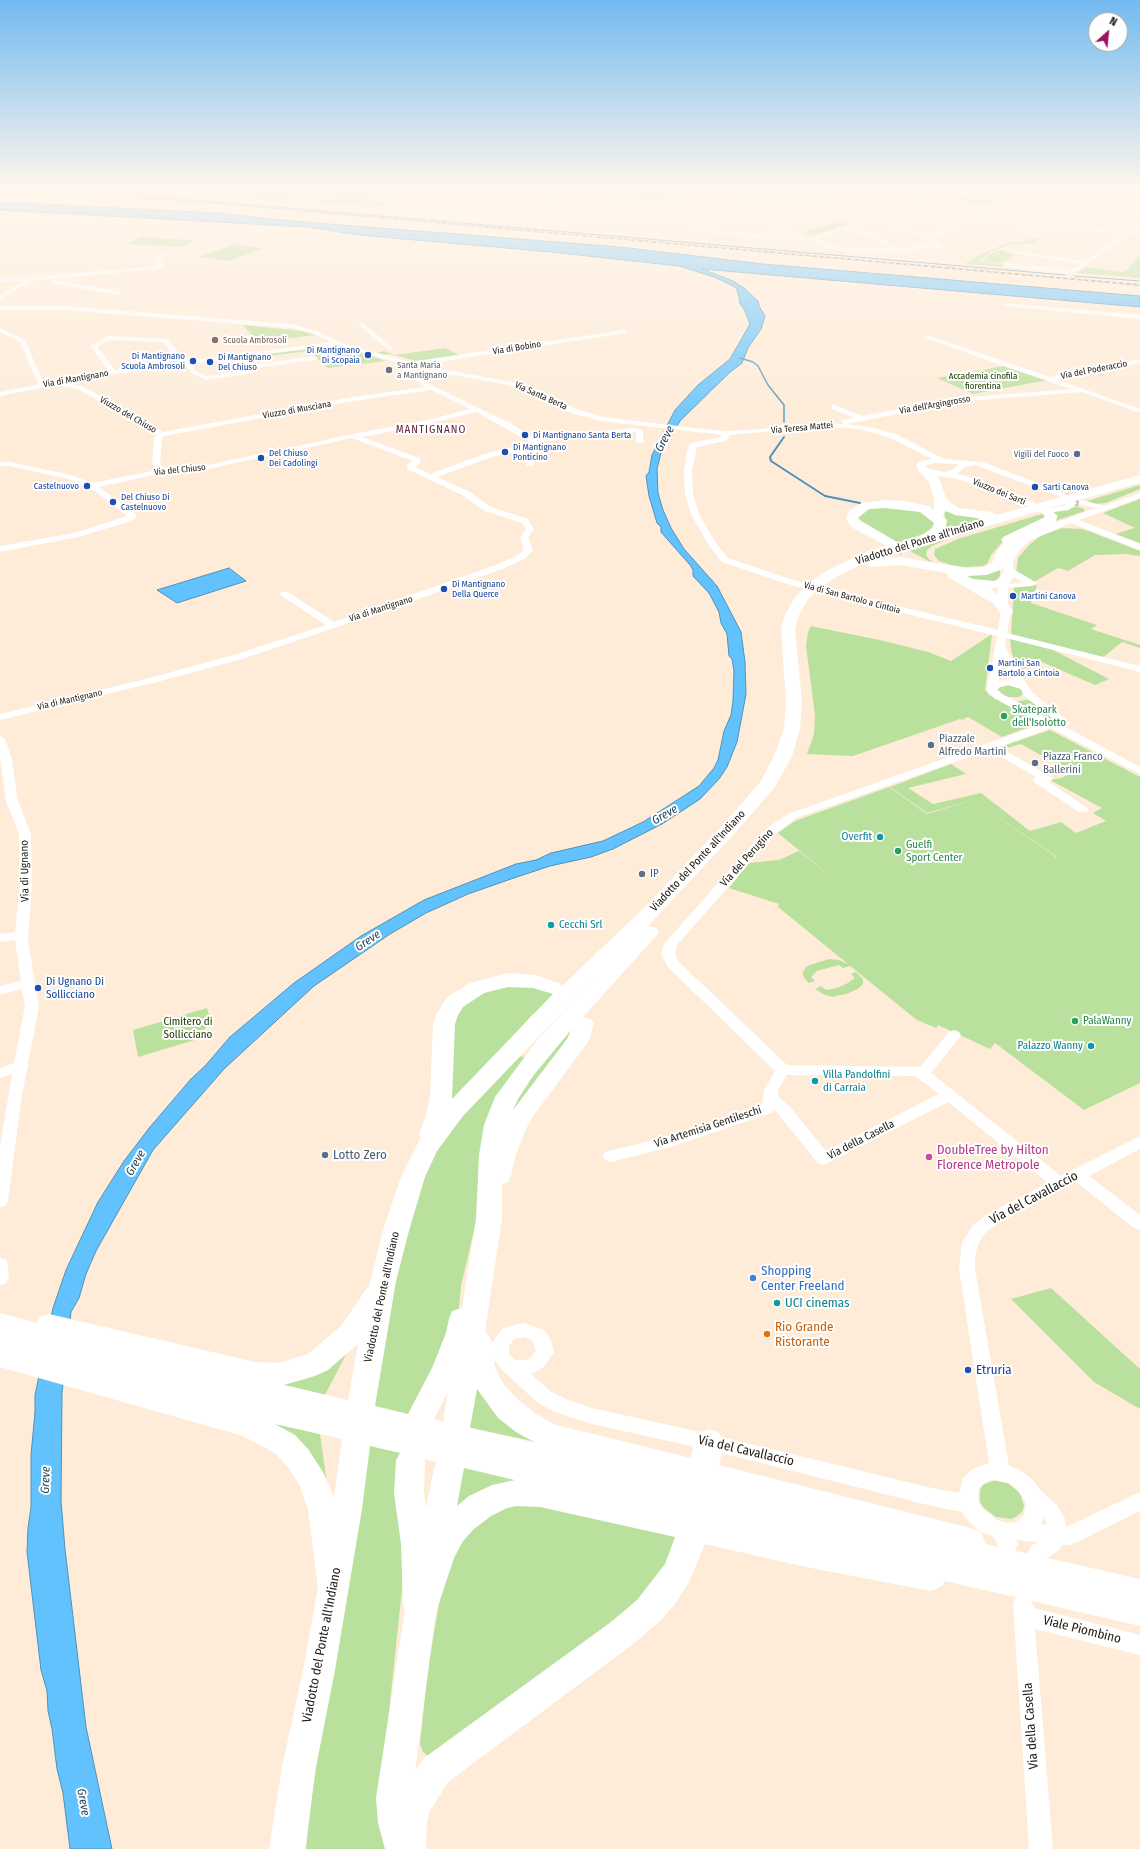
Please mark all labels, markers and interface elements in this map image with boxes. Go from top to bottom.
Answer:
north arrow [1088,12,1128,52]
text: N [1107,14,1119,29]
marker: Scuola Ambrosoli [210,335,220,345]
place label: Scuola Ambrosoli [223,335,287,345]
street label: Via di Bobino [492,339,542,357]
place label: Di Mantignano Di Scopaia [307,345,360,366]
marker: Di Mantignano Di Scopaia [363,350,373,360]
place label: Di Mantignano Scuola Ambrosoli [121,351,185,372]
place label: Di Mantignano Del Chiuso [218,352,271,373]
marker: Di Mantignano Scuola Ambrosoli [188,356,198,366]
marker: Di Mantignano Del Chiuso [205,357,215,367]
street label: Via del Poderaccio [1060,358,1128,382]
place label: Santa Maria a Mantignano [397,360,447,381]
marker: Santa Maria a Mantignano [384,365,394,375]
street label: Via di Mantignano [42,368,110,390]
park label: Accademia cinofila fiorentina [949,371,1017,392]
street label: Via Santa Berta [513,380,569,412]
street label: Via dell'Argingrosso [899,393,971,417]
street label: Viuzzo del Chiuso [98,394,158,436]
street label: Viuzzo di Musciana [262,399,332,421]
street label: Via Teresa Mattei [770,420,834,436]
district label: MANTIGNANO [396,423,466,437]
water label: Greve [652,424,678,454]
marker: Di Mantignano Santa Berta [520,430,530,440]
place label: Di Mantignano Santa Berta [533,430,631,440]
place label: Di Mantignano Ponticino [513,442,566,463]
marker: Di Mantignano Ponticino [500,447,510,457]
place label: Del Chiuso Dei Cadolingi [269,448,317,469]
place label: Vigili del Fuoco [1014,449,1069,459]
marker: Vigili del Fuoco [1072,449,1082,459]
marker: Del Chiuso Dei Cadolingi [256,453,266,463]
street label: Via del Chiuso [154,462,206,478]
street label: Viuzzo dei Sarti [971,476,1027,508]
place label: Castelnuovo [34,481,79,491]
marker: Castelnuovo [82,481,92,491]
marker: Sarti Canova [1030,482,1040,492]
place label: Sarti Canova [1043,482,1089,492]
place label: Del Chiuso Di Castelnuovo [121,492,170,513]
marker: Del Chiuso Di Castelnuovo [108,497,118,507]
street label: Viadotto del Ponte all'Indiano [854,516,986,568]
place label: Di Mantignano Della Querce [452,579,505,600]
street label: Via di San Bartolo a Cintoia [802,580,902,616]
marker: Di Mantignano Della Querce [439,584,449,594]
marker: Martini Canova [1008,591,1018,601]
place label: Martini Canova [1021,591,1076,601]
street label: Via di Mantignano [348,594,414,624]
place label: Martini San Bartolo a Cintoia [998,658,1060,679]
marker: Martini San Bartolo a Cintoia [985,663,995,673]
street label: Via di Mantignano [37,687,103,713]
place label: Skatepark dell'Isolotto [1012,703,1066,729]
marker: Skatepark dell'Isolotto [999,711,1009,721]
place label: Piazzale Alfredo Martini [939,732,1006,758]
marker: Piazzale Alfredo Martini [926,740,936,750]
place label: Piazza Franco Ballerini [1043,750,1103,776]
marker: Piazza Franco Ballerini [1030,758,1040,768]
water label: Greve [650,802,680,828]
street label: Viadotto del Ponte all'Indiano [648,808,748,914]
street label: Via del Perugino [718,826,776,890]
place label: Overfit [842,830,872,844]
marker: Overfit [875,832,885,842]
place label: Guelfi Sport Center [906,838,962,864]
street label: Via di Ugnano [18,840,32,902]
marker: Guelfi Sport Center [893,846,903,856]
place label: IP [650,867,659,881]
marker: IP [637,869,647,879]
place label: Cecchi Srl [559,918,602,932]
marker: Cecchi Srl [546,920,556,930]
water label: Greve [353,927,383,955]
place label: Di Ugnano Di Sollicciano [46,975,104,1001]
marker: Di Ugnano Di Sollicciano [33,983,43,993]
place label: PalaWanny [1083,1014,1131,1028]
park label: Cimitero di Sollicciano [163,1015,213,1041]
marker: PalaWanny [1070,1016,1080,1026]
place label: Palazzo Wanny [1018,1039,1083,1053]
marker: Palazzo Wanny [1086,1041,1096,1051]
place label: Villa Pandolfini di Carraia [823,1068,890,1094]
marker: Villa Pandolfini di Carraia [810,1076,820,1086]
street label: Via Artemisia Gentileschi [653,1103,763,1151]
street label: Via della Casella [825,1117,897,1163]
place label: DoubleTree by Hilton Florence Metropole [937,1142,1049,1173]
place label: Lotto Zero [333,1147,387,1163]
water label: Greve [123,1148,149,1178]
marker: Lotto Zero [320,1150,330,1160]
marker: DoubleTree by Hilton Florence Metropole [924,1152,934,1162]
street label: Via del Cavallaccio [987,1168,1081,1228]
street label: Viadotto del Ponte all'Indiano [362,1230,402,1364]
place label: Shopping Center Freeland [761,1263,844,1294]
marker: Shopping Center Freeland [748,1273,758,1283]
place label: UCI cinemas [785,1295,850,1311]
marker: UCI cinemas [772,1298,782,1308]
place label: Rio Grande Ristorante [775,1319,833,1350]
marker: Rio Grande Ristorante [762,1329,772,1339]
place label: Etruria [976,1362,1012,1378]
marker: Etruria [963,1365,973,1375]
street label: Via del Cavallaccio [697,1432,795,1470]
water label: Greve [38,1466,54,1494]
street label: Viadotto del Ponte all'Indiano [299,1566,345,1724]
street label: Viale Piombino [1041,1613,1123,1647]
street label: Via della Casella [1020,1682,1042,1770]
water label: Greve [74,1787,92,1817]

